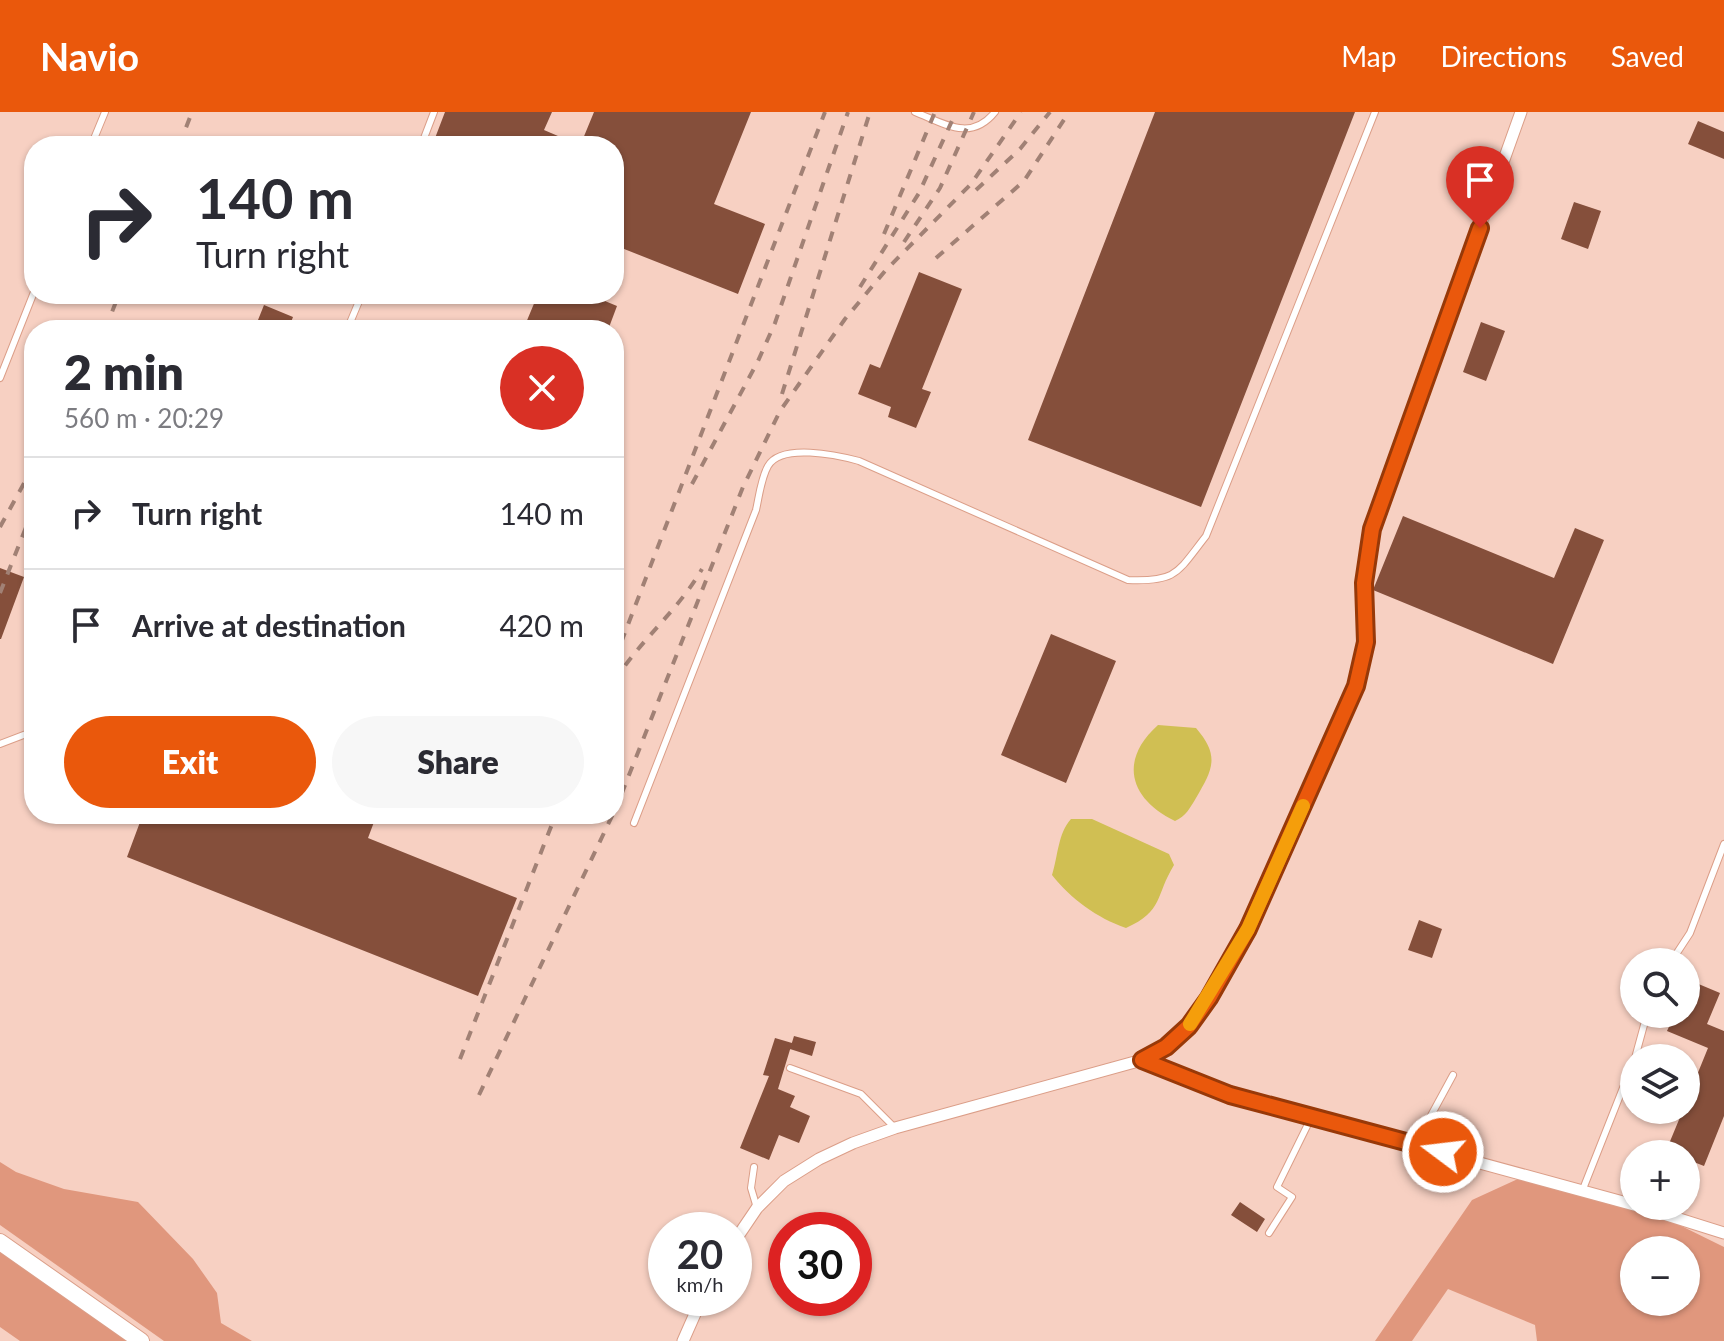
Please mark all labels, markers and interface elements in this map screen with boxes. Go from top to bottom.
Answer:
text: Navio [40,33,139,79]
text: Map [1341,39,1396,73]
text: Directions [1440,39,1567,73]
text: Saved [1611,39,1684,73]
pin [1446,146,1514,228]
icon: arrive [1458,158,1502,202]
text: 140 m [196,164,354,231]
icon: right [64,168,168,272]
text: Turn right [196,232,349,276]
text: 2 min [64,343,184,400]
button: close [500,346,584,430]
text: 560 m · 20:29 [64,402,224,434]
icon: right [64,491,108,535]
text: Turn right [132,495,262,531]
text: 140 m [499,495,584,531]
icon: arrive [64,603,108,647]
text: Arrive at destination [132,607,406,643]
text: 420 m [499,607,584,643]
button: Exit [64,716,316,808]
button: Share [332,716,584,808]
map controls [1620,948,1700,1316]
button: search [1620,948,1700,1028]
button: layers [1620,1044,1700,1124]
position arrow [1401,1110,1485,1194]
button: + [1620,1140,1700,1220]
speed limit sign: 30 [768,1212,872,1316]
text: 20 [677,1230,723,1278]
button: − [1620,1236,1700,1316]
text: km/h [677,1272,723,1296]

